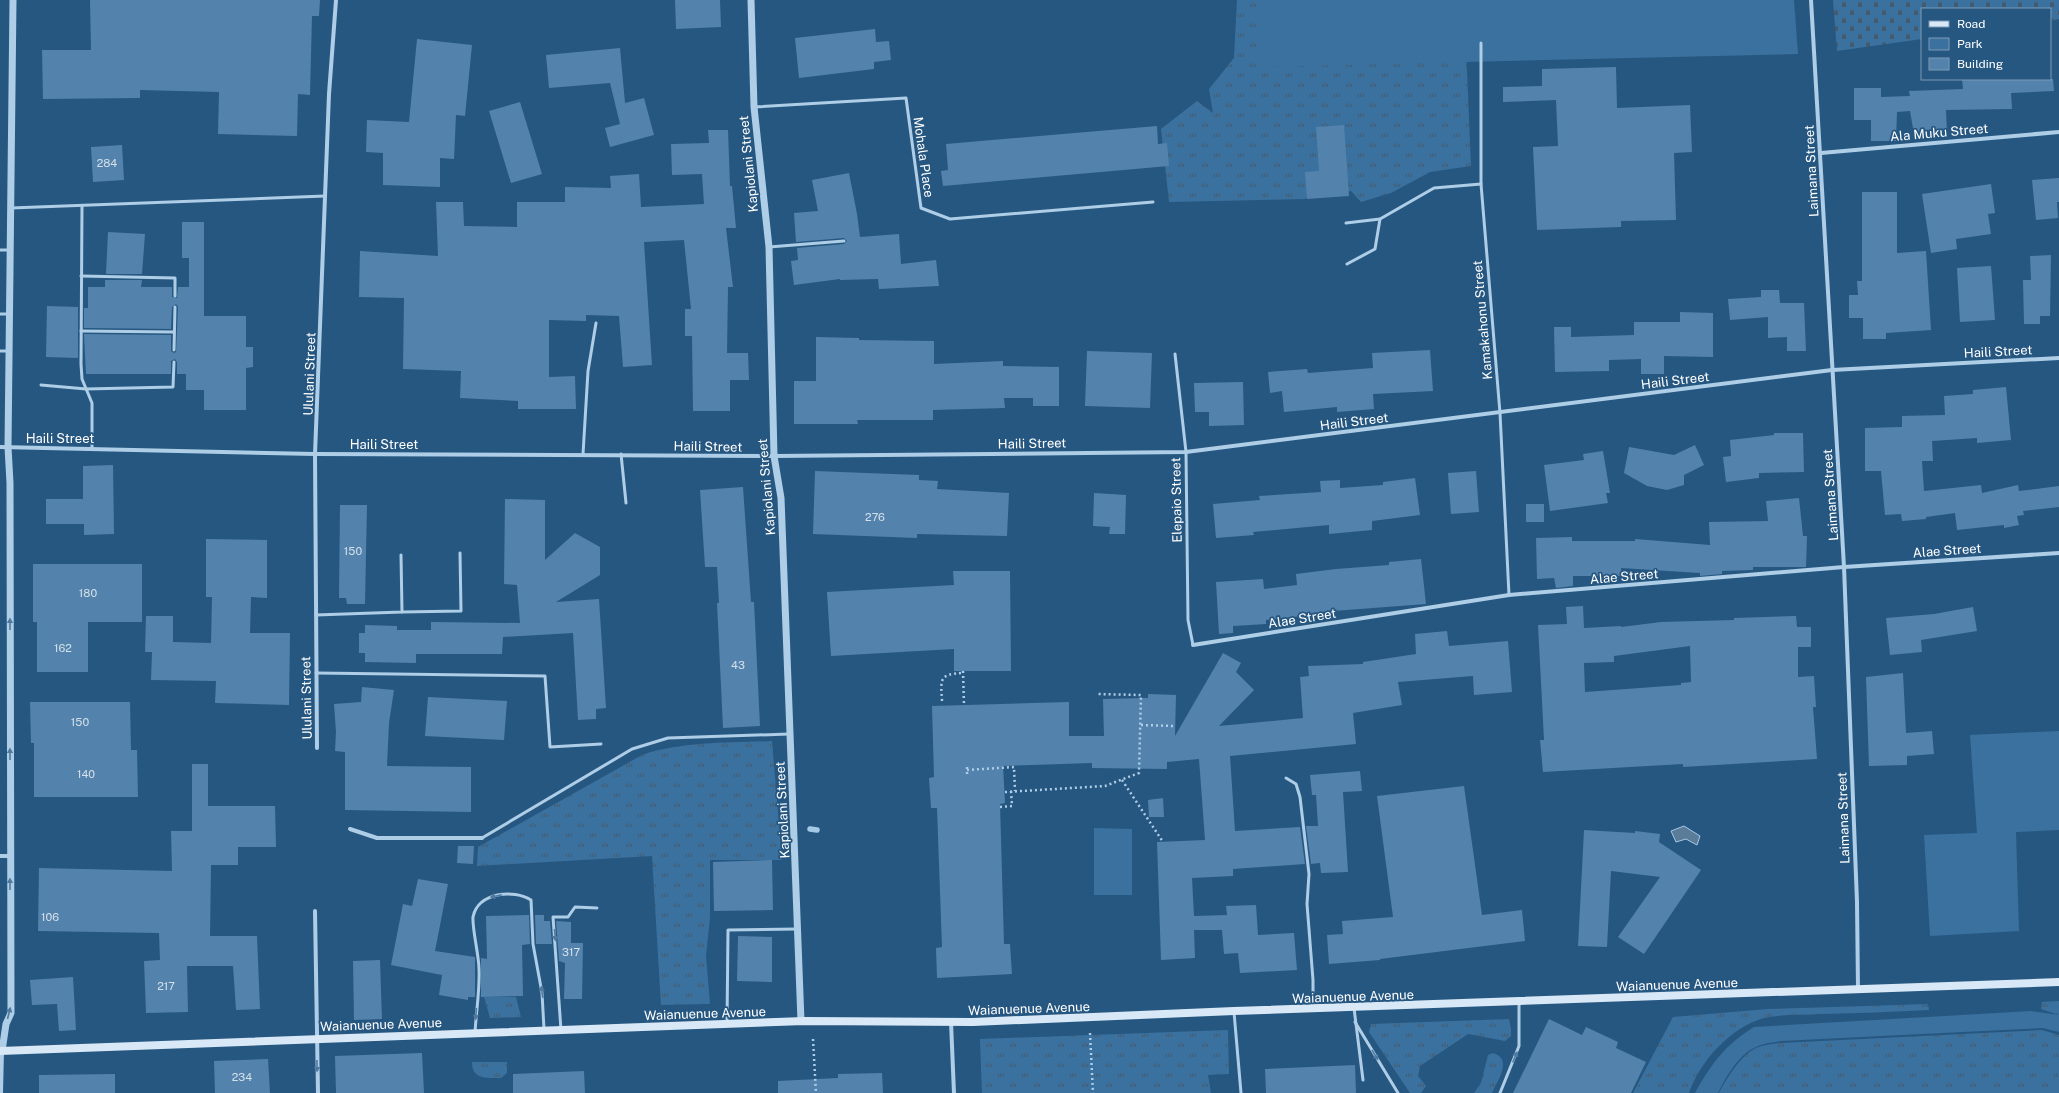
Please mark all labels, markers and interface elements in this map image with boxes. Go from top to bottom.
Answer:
legend [1921,8,2051,80]
text: Road [1957,17,1985,31]
text: Park [1957,37,1983,51]
text: Building [1957,57,2003,71]
street label: Kapiolani Street [736,115,761,213]
street label: Mohala Place [910,116,937,198]
street label: Ala Muku Street [1889,121,1989,144]
street label: Laimana Street [1802,125,1821,217]
house number: 284 [97,157,117,169]
street label: Kamakahonu Street [1470,260,1495,380]
street label: Ululani Street [301,332,318,416]
street label: Haili Street [1963,342,2033,361]
street label: Haili Street [1640,369,1710,392]
street label: Haili Street [1319,410,1389,433]
street label: Haili Street [26,431,94,446]
street label: Haili Street [998,435,1066,452]
street label: Haili Street [350,437,418,452]
street label: Haili Street [674,438,742,455]
street label: Kapiolani Street [755,438,778,536]
street label: Laimana Street [1820,449,1841,541]
street label: Elepaio Street [1168,457,1185,543]
house number: 276 [865,511,885,523]
street label: Alae Street [1912,541,1982,560]
house number: 150 [344,545,362,557]
street label: Alae Street [1589,566,1659,587]
house number: 180 [79,587,97,599]
street label: Alae Street [1267,606,1337,631]
one-way arrow [7,617,13,630]
house number: 162 [54,642,72,654]
street label: Ululani Street [298,656,315,740]
house number: 43 [731,659,745,671]
house number: 150 [71,716,89,728]
one-way arrow [7,747,13,760]
street label: Kapiolani Street [772,761,793,859]
house number: 140 [77,768,95,780]
street label: Laimana Street [1834,772,1853,864]
one-way arrow [7,877,13,890]
one-way arrow [490,893,502,899]
house number: 106 [41,911,59,923]
one-way arrow [551,929,558,941]
house number: 317 [562,946,580,958]
street label: Waianuenue Avenue [1616,975,1738,994]
house number: 217 [157,980,175,992]
one-way arrow [539,986,545,998]
street label: Waianuenue Avenue [1292,987,1414,1006]
street label: Waianuenue Avenue [968,999,1090,1018]
street label: Waianuenue Avenue [644,1004,766,1023]
one-way arrow [7,1007,13,1020]
one-way arrow [473,1008,480,1020]
street label: Waianuenue Avenue [320,1015,442,1034]
one-way arrow [1371,1050,1379,1060]
one-way arrow [1513,1051,1519,1063]
one-way arrow [314,1060,320,1073]
house number: 234 [232,1071,252,1083]

